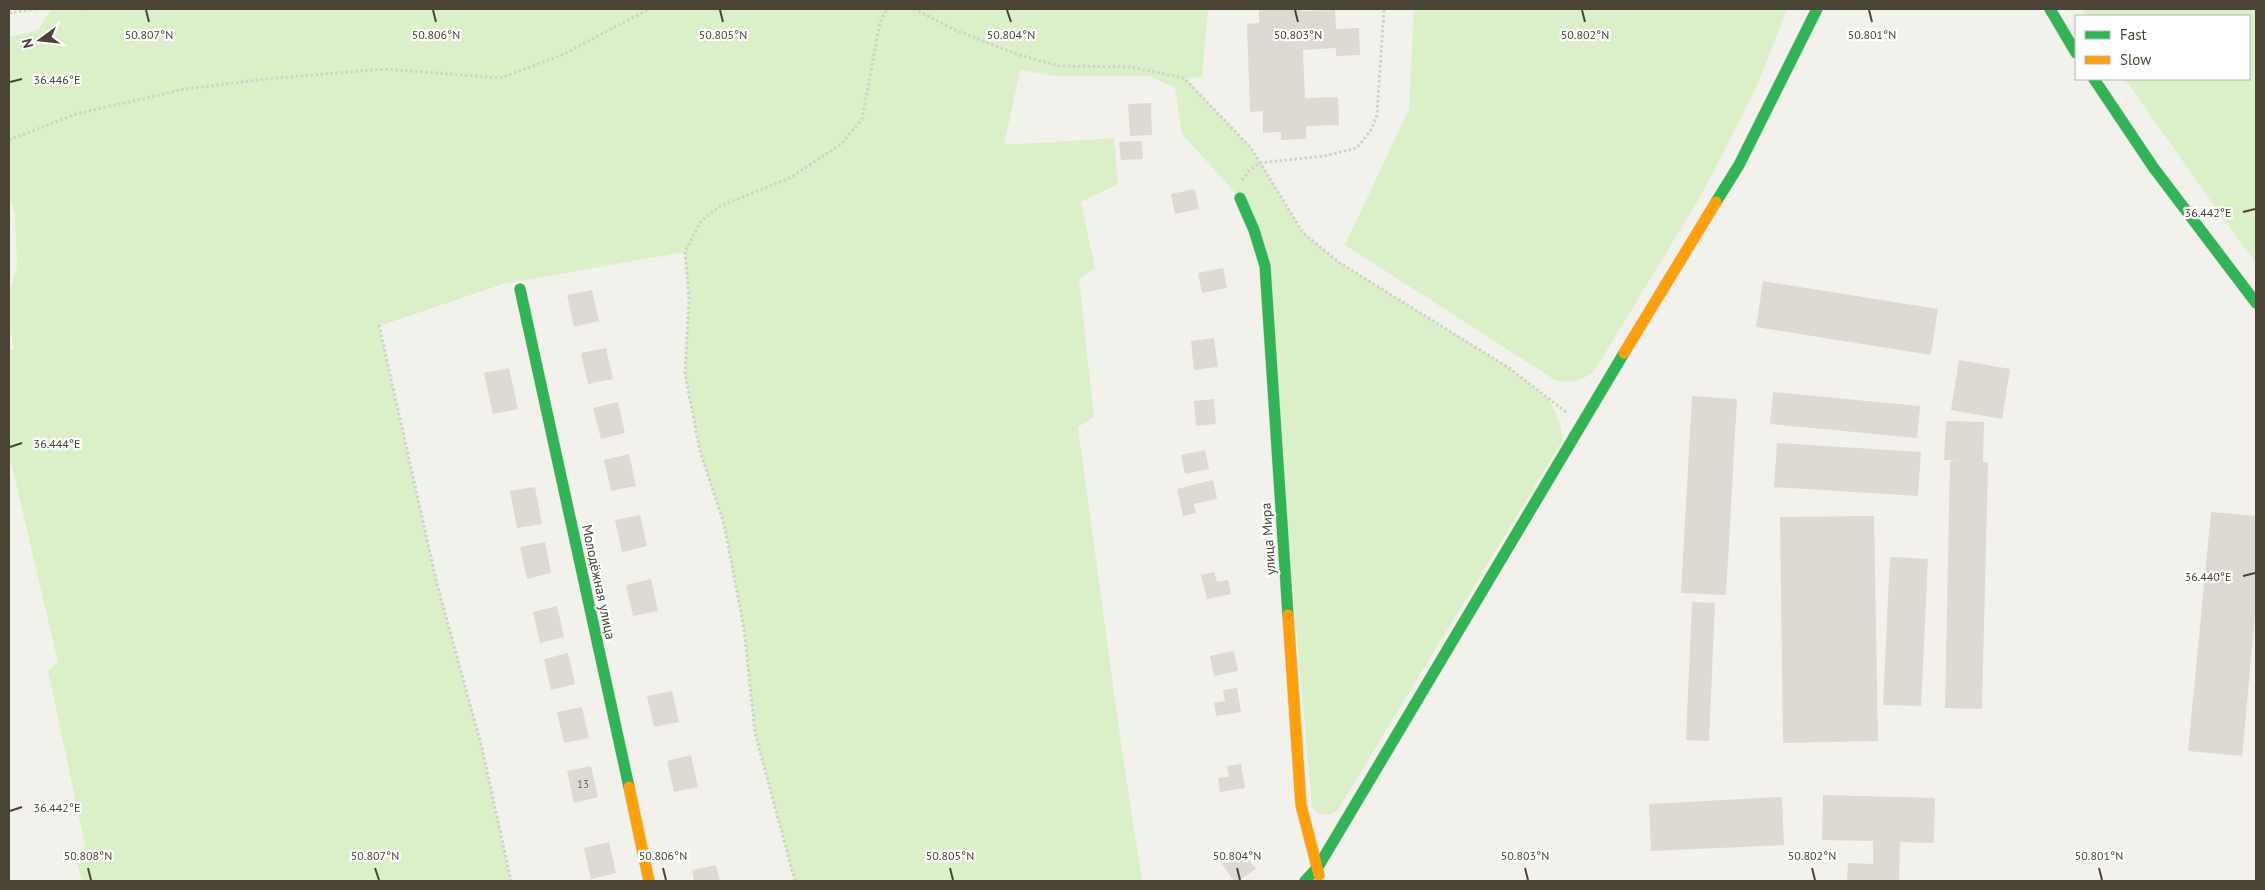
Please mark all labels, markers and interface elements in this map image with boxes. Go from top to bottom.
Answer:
north arrow [15,15,65,65]
legend [2075,15,2250,80]
text: Fast [2120,25,2147,44]
text: 50.807°N [125,27,173,42]
text: 50.806°N [412,27,460,42]
text: 50.805°N [699,27,747,42]
text: 50.804°N [987,27,1035,42]
text: 50.803°N [1274,27,1322,42]
text: 50.802°N [1561,27,1609,42]
text: 50.801°N [1848,27,1896,42]
text: N [18,37,37,50]
text: Slow [2120,50,2151,69]
text: 36.446°E [34,72,80,87]
text: 36.442°E [2185,205,2231,220]
text: 36.444°E [34,436,80,451]
street label: улица Мира [1256,502,1280,576]
street label: Молодёжная улица [578,523,620,641]
text: 36.440°E [2185,569,2231,584]
house number: 13 [577,777,589,791]
text: 36.442°E [34,800,80,815]
text: 50.808°N [64,848,112,863]
text: 50.807°N [351,848,399,863]
text: 50.806°N [639,848,687,863]
text: 50.805°N [926,848,974,863]
text: 50.804°N [1213,848,1261,863]
text: 50.803°N [1501,848,1549,863]
text: 50.802°N [1788,848,1836,863]
text: 50.801°N [2075,848,2123,863]

